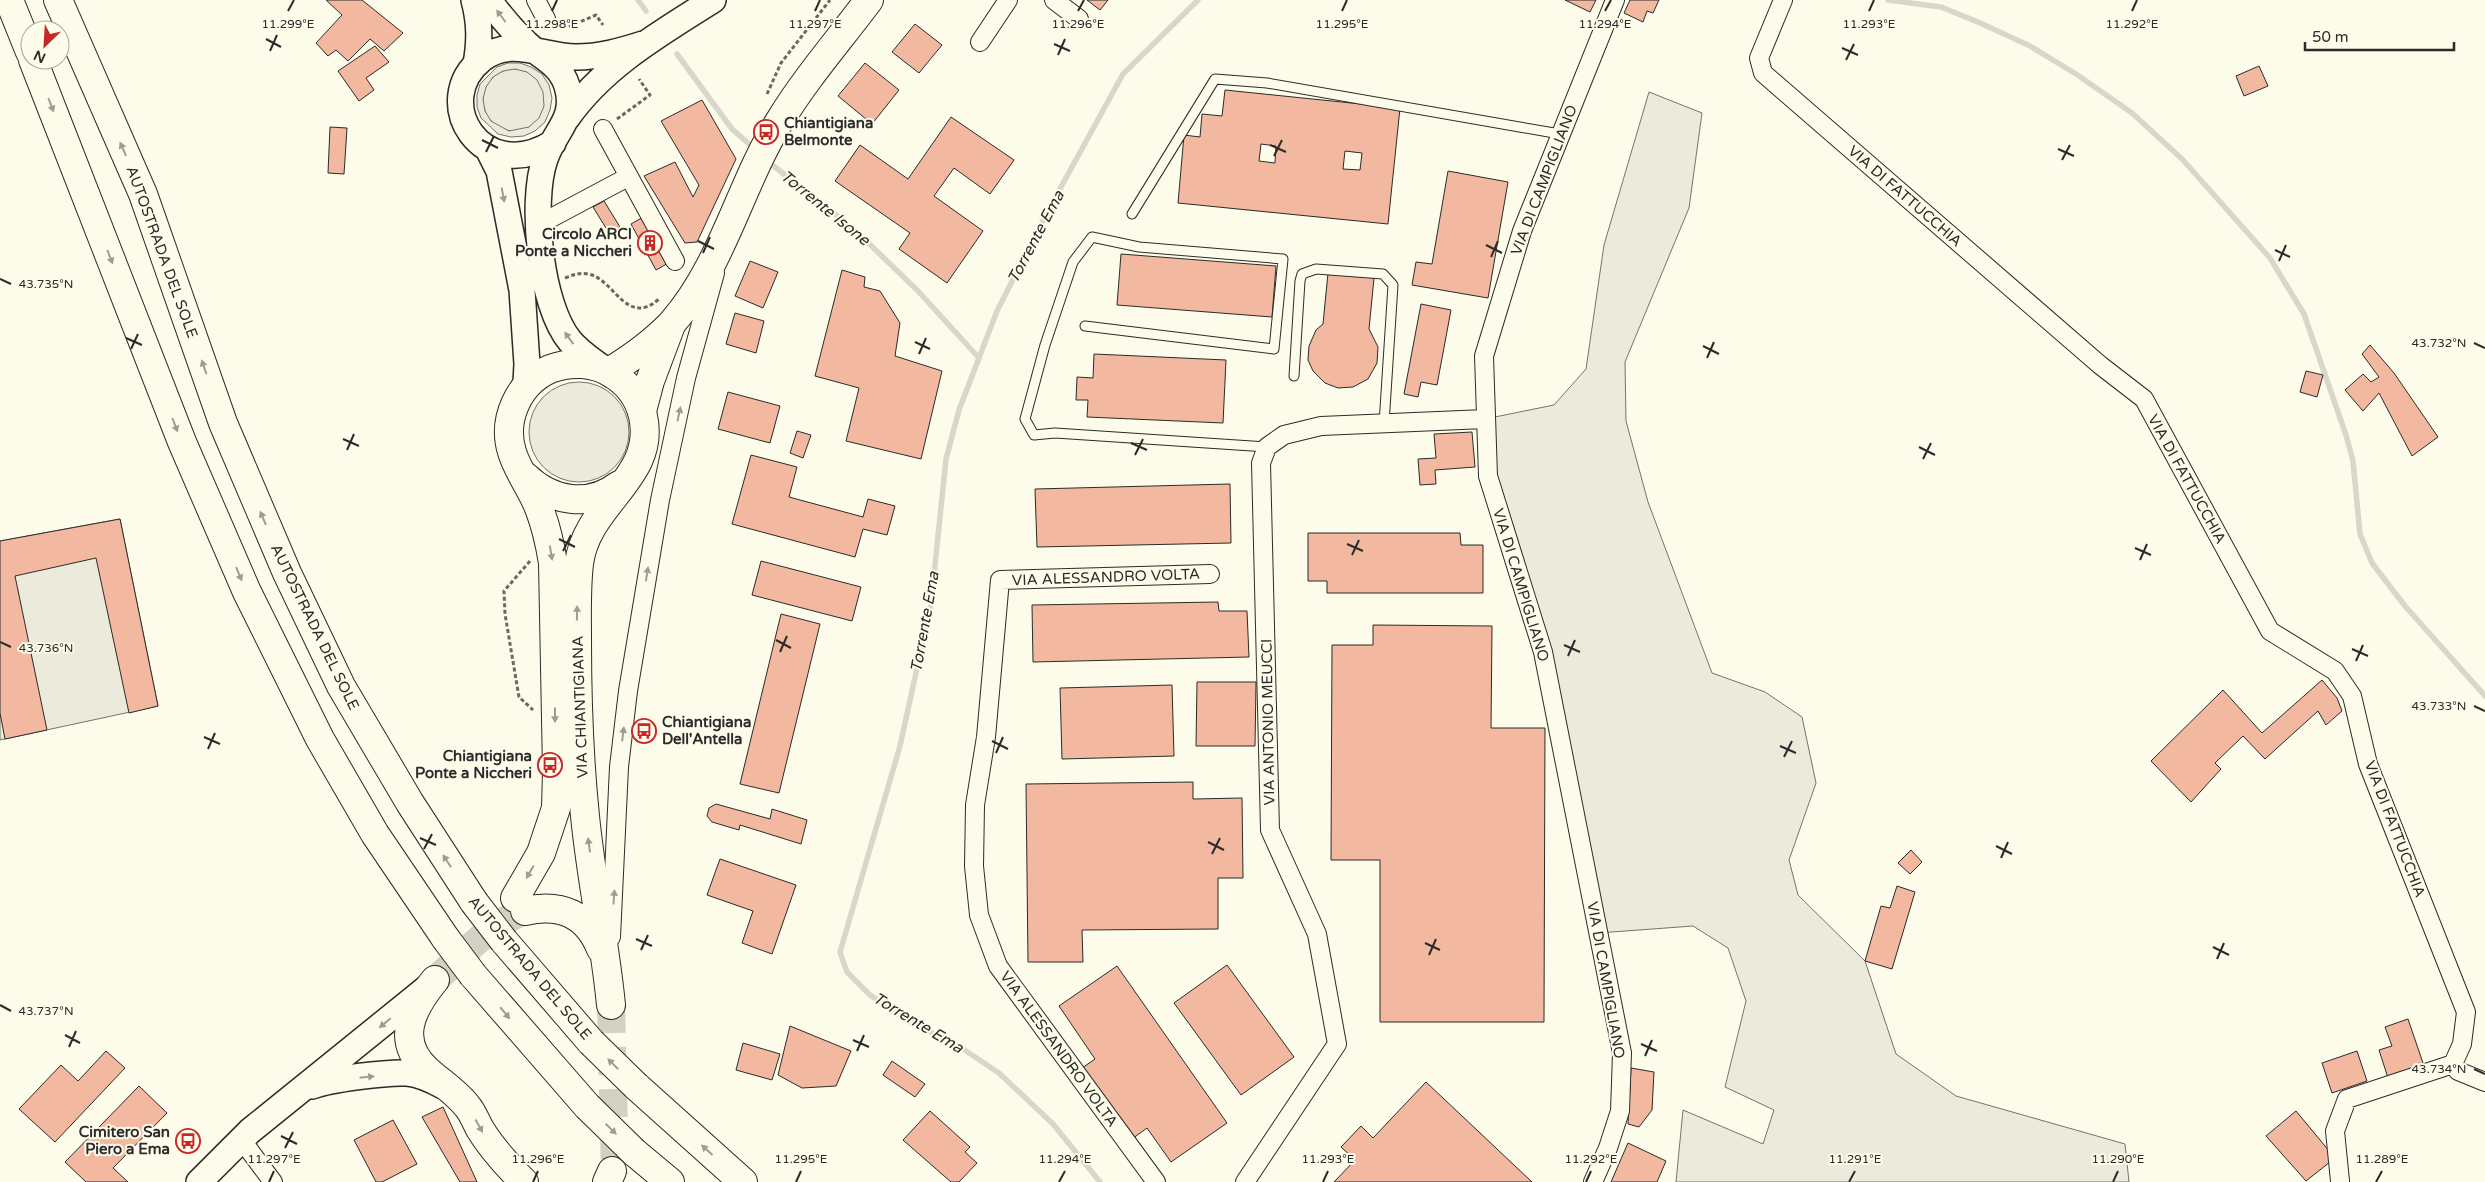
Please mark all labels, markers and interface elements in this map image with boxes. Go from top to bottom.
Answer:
one-way arrow [496,9,506,23]
text: 11.299°E [262,17,315,31]
text: 11.298°E [526,17,579,31]
text: 11.297°E [788,17,842,31]
text: 11.296°E [1052,17,1105,31]
text: 11.295°E [1316,17,1369,31]
text: 11.294°E [1579,17,1632,31]
text: 11.293°E [1843,17,1896,31]
text: 11.292°E [2106,17,2159,31]
north arrow [20,20,70,70]
scale bar [2305,20,2454,52]
text: 50 m [2312,28,2349,46]
text: N [31,46,48,66]
one-way arrow [48,98,55,113]
street label: VIA DI CAMPIGLIANO [1507,102,1581,258]
place label: Chiantigiana Belmonte [784,114,873,149]
bus stop icon: Chiantigiana Belmonte [753,119,779,145]
one-way arrow [119,142,127,156]
street label: VIA DI FATTUCCHIA [1844,142,1966,250]
street label: AUTOSTRADA DEL SOLE [122,163,202,341]
water label: Torrente Isone [776,166,874,251]
water label: Torrente Ema [1003,186,1069,287]
one-way arrow [499,187,507,202]
place label: Circolo ARCI Ponte a Niccheri [515,225,632,260]
building icon: Circolo ARCI Ponte a Niccheri [637,230,663,256]
one-way arrow [106,250,114,265]
text: 43.735°N [19,277,73,291]
one-way arrow [564,331,574,345]
text: 43.732°N [2412,336,2466,350]
one-way arrow [199,359,207,374]
one-way arrow [675,406,683,422]
street label: VIA DI FATTUCCHIA [2144,411,2230,547]
one-way arrow [172,417,179,432]
street label: VIA DI CAMPIGLIANO [1489,506,1553,664]
one-way arrow [259,511,267,525]
street label: AUTOSTRADA DEL SOLE [267,541,363,713]
one-way arrow [547,545,555,561]
one-way arrow [644,565,652,581]
street label: VIA ALESSANDRO VOLTA [1012,565,1200,589]
one-way arrow [236,567,244,581]
water label: Torrente Ema [906,569,944,674]
one-way arrow [574,605,582,621]
street label: VIA CHIANTIGIANA [569,635,591,779]
street label: VIA ANTONIO MEUCCI [1258,639,1278,805]
text: 43.736°N [19,641,73,655]
text: 43.733°N [2412,699,2466,713]
one-way arrow [551,708,559,724]
place label: Chiantigiana Dell'Antella [662,713,751,748]
bus stop icon: Chiantigiana Dell'Antella [631,718,657,744]
one-way arrow [619,726,627,742]
place label: Chiantigiana Ponte a Niccheri [415,747,532,782]
bus stop icon: Chiantigiana Ponte a Niccheri [537,752,563,778]
street label: VIA DI FATTUCCHIA [2361,758,2429,900]
one-way arrow [584,837,592,853]
one-way arrow [442,854,452,868]
one-way arrow [526,866,535,879]
one-way arrow [610,888,618,904]
street label: AUTOSTRADA DEL SOLE [465,892,595,1044]
street label: VIA DI CAMPIGLIANO [1583,900,1629,1060]
street label: VIA ALESSANDRO VOLTA [996,968,1122,1130]
water label: Torrente Ema [869,988,968,1058]
text: 43.737°N [18,1004,74,1018]
one-way arrow [499,1006,510,1019]
one-way arrow [379,1018,392,1029]
one-way arrow [608,1058,620,1070]
text: 43.734°N [2412,1062,2466,1076]
one-way arrow [359,1073,375,1081]
one-way arrow [475,1118,483,1133]
place label: Cimitero San Piero a Ema [79,1123,170,1158]
one-way arrow [604,1123,616,1135]
bus stop icon: Cimitero San Piero a Ema [175,1128,201,1154]
one-way arrow [700,1144,713,1155]
text: 11.297°E [247,1152,301,1166]
text: 11.296°E [512,1152,565,1166]
text: 11.295°E [775,1152,828,1166]
text: 11.294°E [1039,1152,1092,1166]
text: 11.293°E [1302,1152,1355,1166]
text: 11.292°E [1565,1152,1618,1166]
text: 11.291°E [1829,1152,1882,1166]
text: 11.290°E [2092,1152,2145,1166]
text: 11.289°E [2356,1152,2409,1166]

